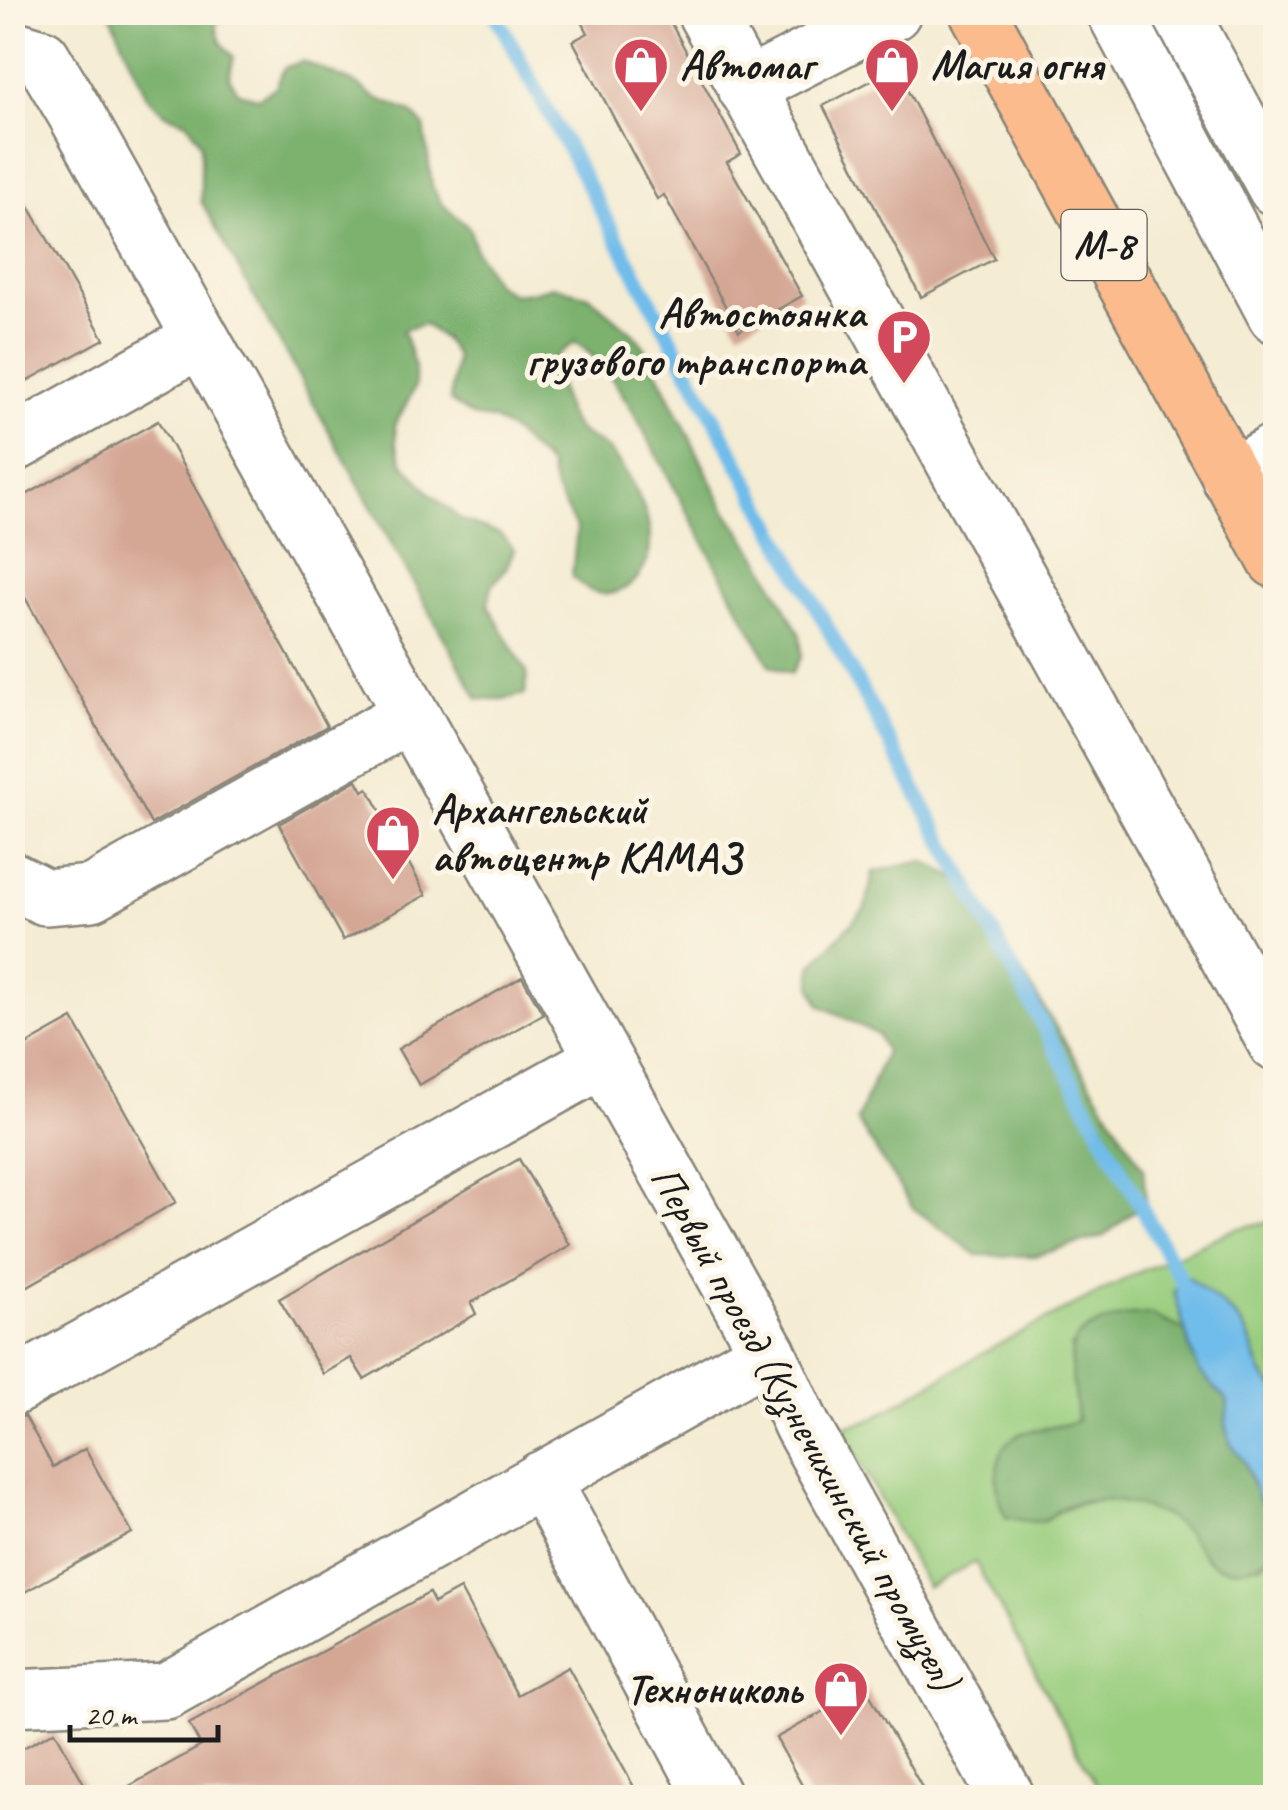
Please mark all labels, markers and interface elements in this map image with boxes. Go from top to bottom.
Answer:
shop icon: Автомаг [611,35,671,114]
shop icon: Магия огня [862,35,922,114]
place label: Автомаг [680,39,819,92]
place label: Магия огня [931,39,1106,92]
road number: М-8 [1062,210,1146,280]
place label: Автостоянка грузового транспорта [527,287,868,388]
parking icon: Автостоянка грузового транспорта [874,307,934,386]
place label: Архангельский автоцентр КАМАЗ [432,783,745,884]
shop icon: Архангельский автоцентр КАМАЗ [363,803,423,882]
street label: Первый проезд (Кузнечихинский промузел) [638,1156,973,1702]
shop icon: Технониколь [811,1659,871,1738]
place label: Технониколь [626,1663,805,1716]
scale bar [70,1680,218,1742]
text: 20 m [85,1696,138,1734]

